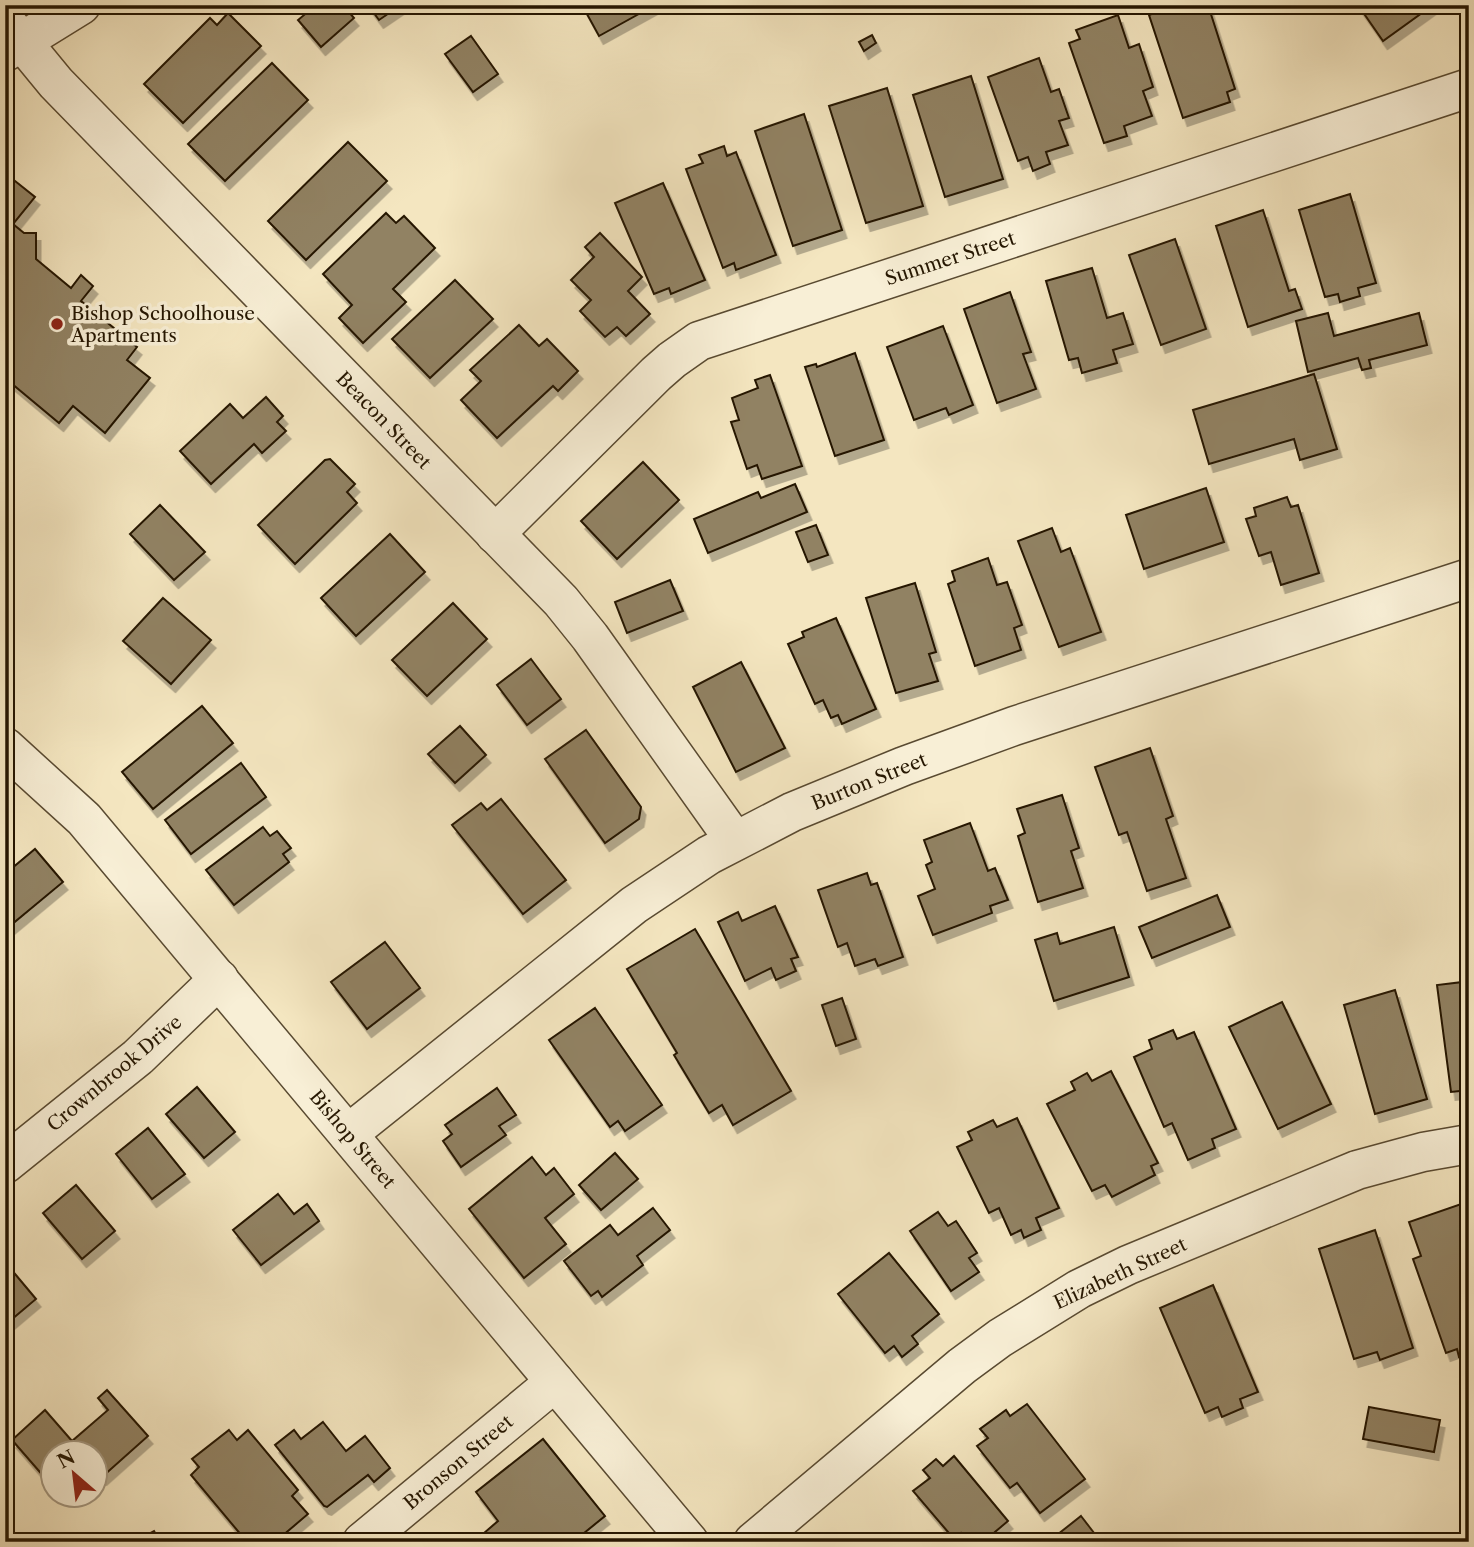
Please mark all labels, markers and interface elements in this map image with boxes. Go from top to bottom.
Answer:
street label: Summer Street [882,226,1018,290]
place label: Bishop Schoolhouse Apartments [70,302,255,347]
marker: Bishop Schoolhouse Apartments [49,316,65,332]
street label: Beacon Street [331,367,436,474]
street label: Burton Street [808,748,930,815]
street label: Crownbrook Drive [42,1010,186,1136]
street label: Bishop Street [305,1085,401,1193]
street label: Elizabeth Street [1050,1232,1191,1314]
street label: Bronson Street [399,1410,518,1515]
north arrow [38,1438,108,1508]
text: N [54,1445,79,1473]

